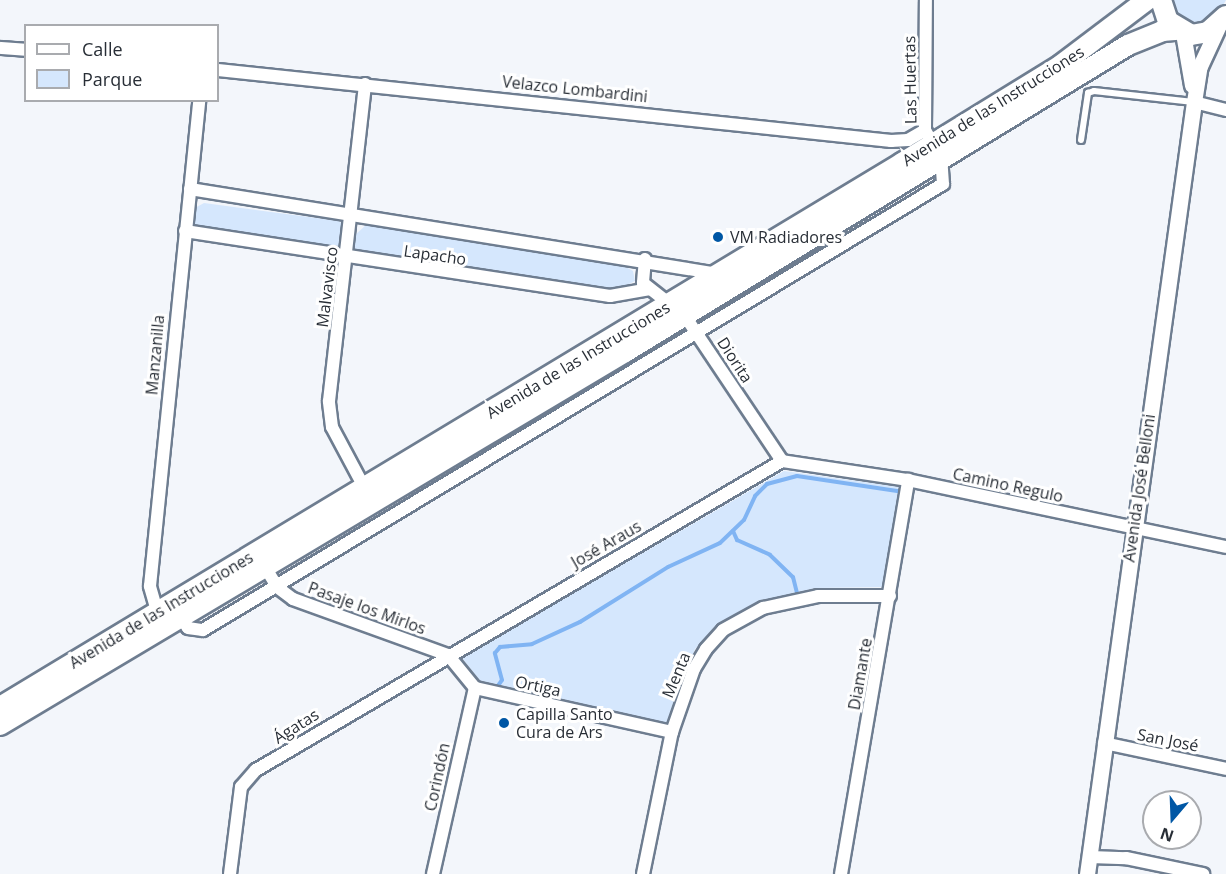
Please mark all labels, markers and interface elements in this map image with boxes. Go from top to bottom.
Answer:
legend [24,24,219,102]
street label: Las Huertas [900,36,920,124]
text: Calle [82,37,123,61]
street label: Avenida de las Instrucciones [899,42,1087,170]
text: Parque [82,67,142,91]
street label: Velazco Lombardini [501,72,649,106]
place label: VM Radiadores [730,227,842,247]
marker: VM Radiadores [711,230,725,244]
street label: Lapacho [402,241,468,269]
street label: Malvavisco [313,246,341,328]
street label: Avenida de las Instrucciones [483,297,673,423]
street label: Manzanilla [142,314,168,396]
street label: Diorita [713,334,757,386]
street label: Avenida José Belloni [1119,413,1159,563]
street label: Camino Regulo [951,464,1065,506]
street label: José Araus [568,516,644,572]
street label: Avenida de las Instrucciones [66,547,256,673]
street label: Pasaje los Mirlos [305,578,429,638]
street label: Diamante [844,637,876,711]
street label: Menta [658,649,694,701]
street label: Ortiga [513,672,563,700]
place label: Capilla Santo Cura de Ars [516,704,613,742]
street label: Ágatas [270,705,322,747]
marker: Capilla Santo Cura de Ars [497,716,511,730]
street label: San José [1136,725,1200,755]
street label: Corindón [420,741,454,813]
north arrow [1142,790,1202,850]
text: N [1157,823,1177,848]

